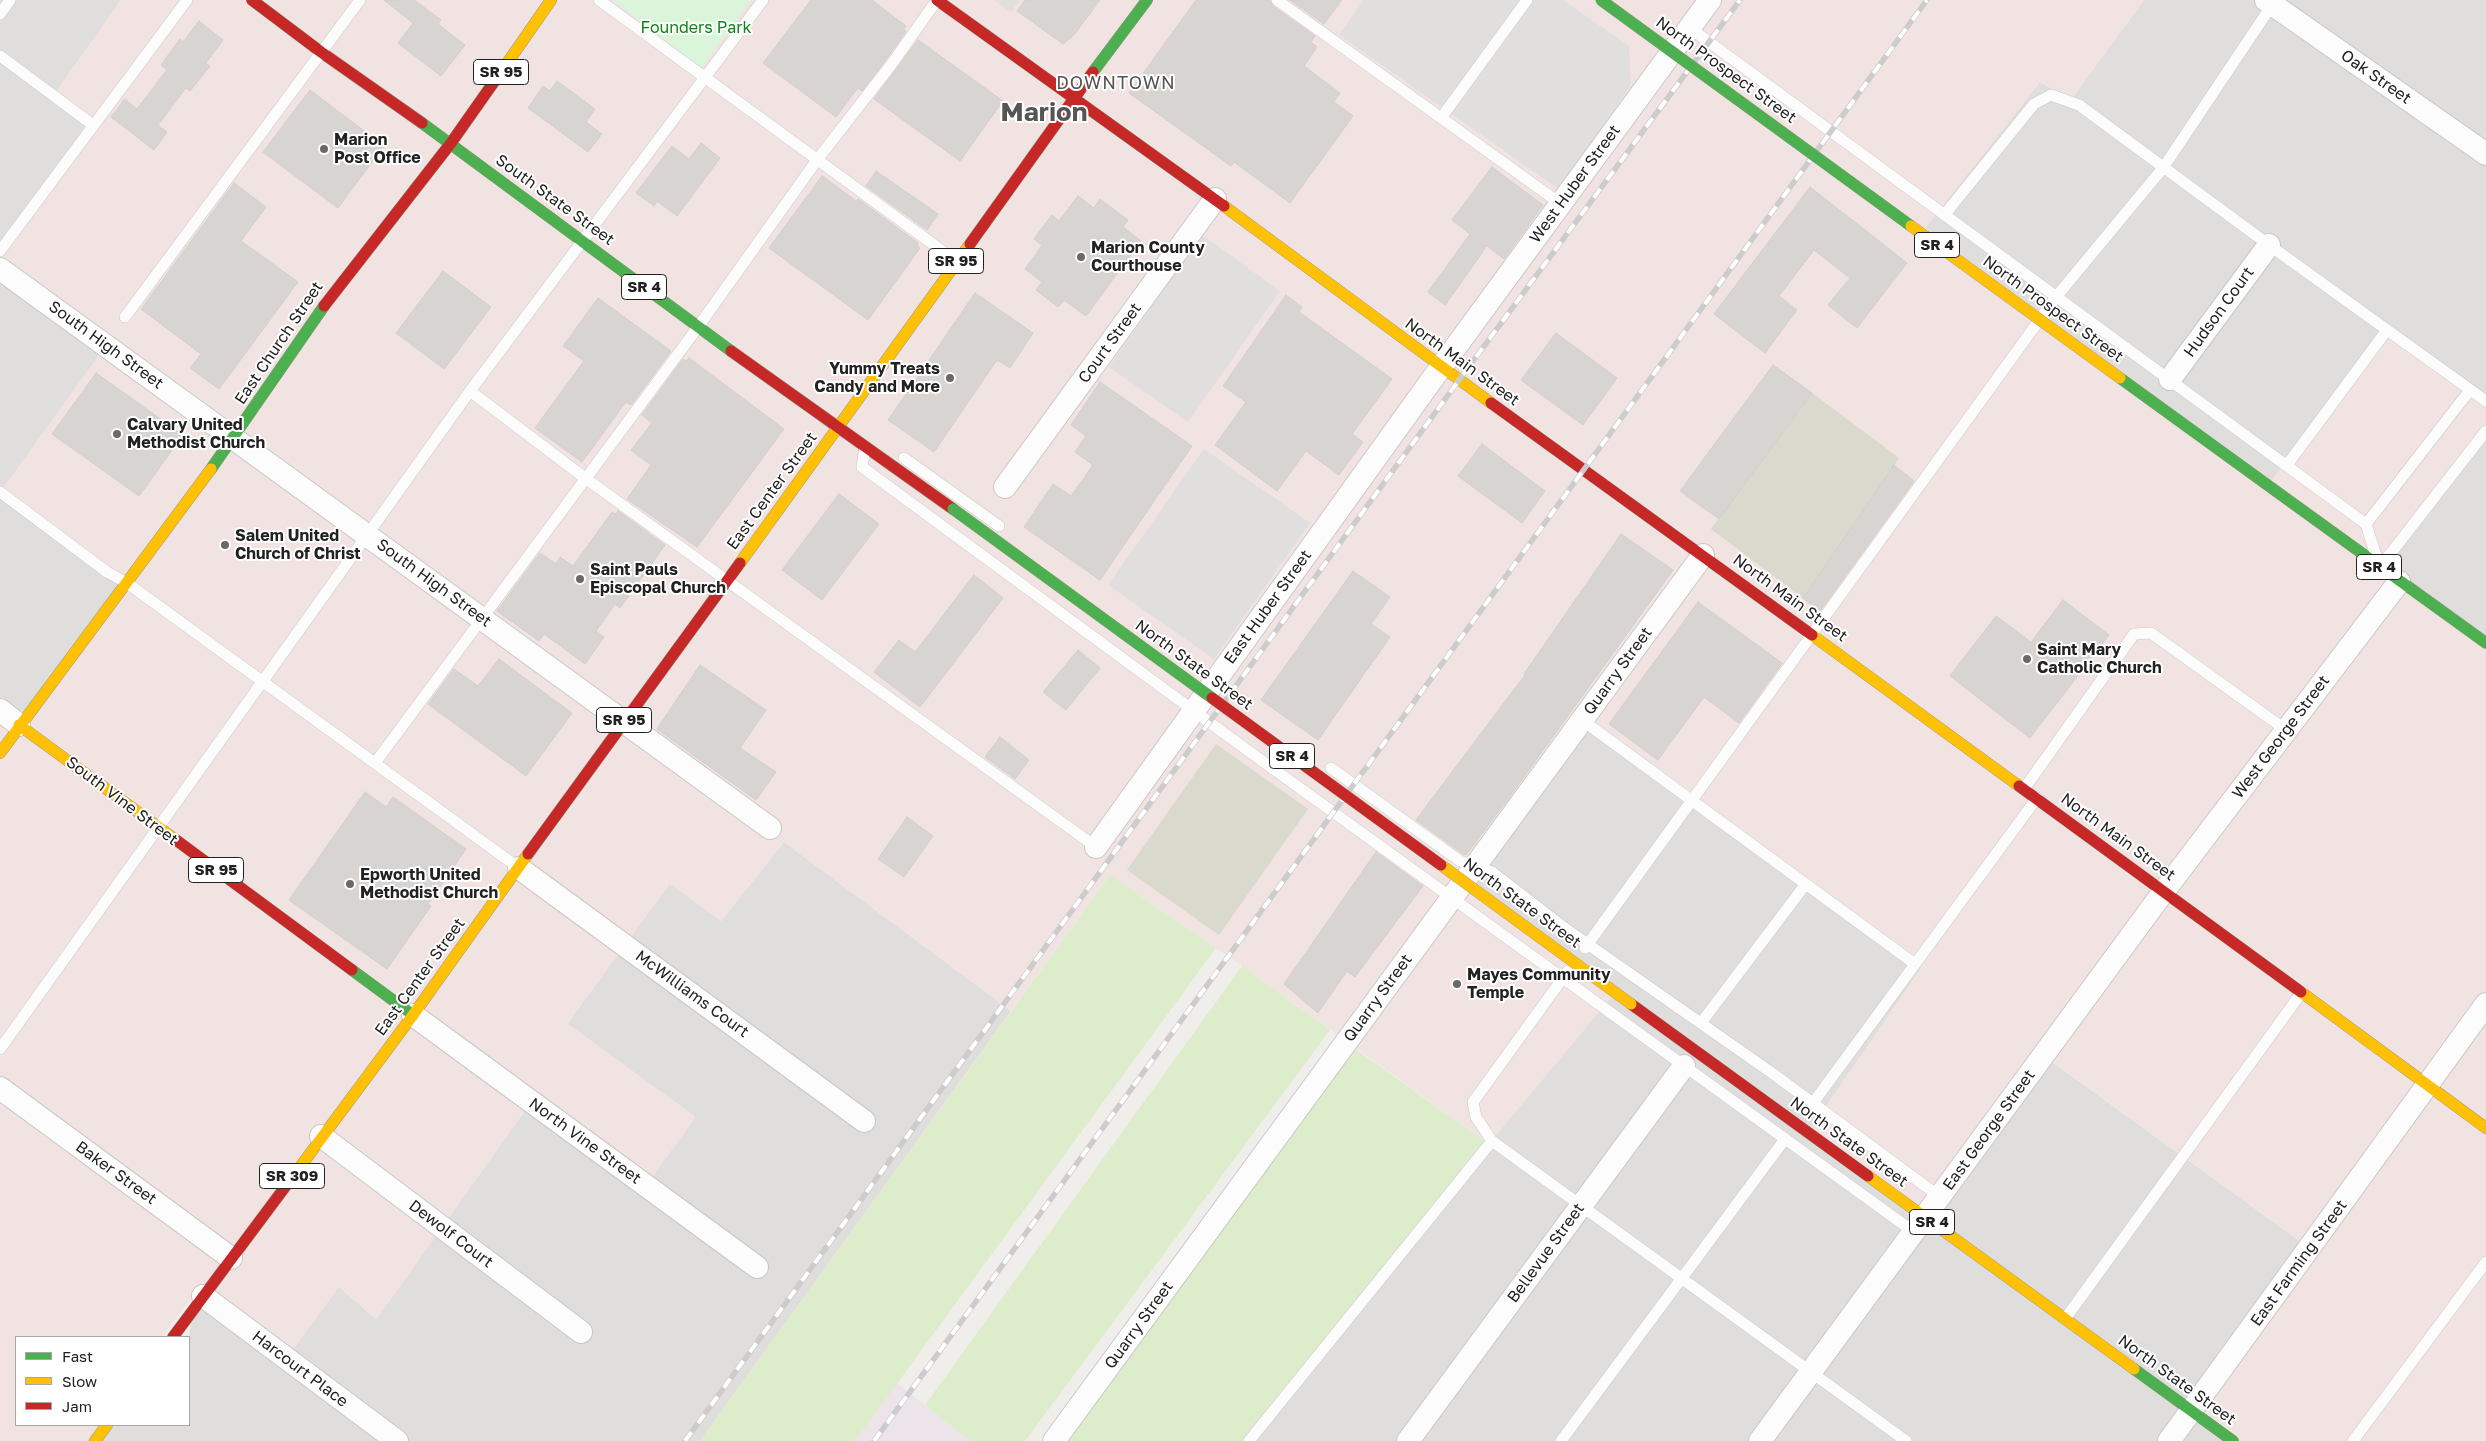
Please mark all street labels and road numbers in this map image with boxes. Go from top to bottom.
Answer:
street label: North Prospect Street [1652,13,1800,127]
street label: Oak Street [2337,46,2415,108]
road number: SR 95 [474,60,528,84]
street label: West Huber Street [1526,121,1624,247]
street label: South State Street [492,151,618,249]
road number: SR 4 [1914,232,1960,258]
road number: SR 95 [928,248,984,274]
street label: North Prospect Street [1979,252,2127,366]
street label: Hudson Court [2180,263,2258,361]
road number: SR 4 [622,274,666,300]
street label: East Church Street [231,278,327,408]
street label: South High Street [45,297,167,393]
street label: Court Street [1074,299,1146,387]
street label: North Main Street [1401,314,1523,410]
street label: East Center Street [723,428,821,554]
street label: South High Street [373,535,495,631]
street label: East Huber Street [1220,546,1316,668]
street label: North Main Street [1729,550,1851,646]
road number: SR 4 [2356,554,2402,580]
street label: North State Street [1131,616,1257,714]
street label: Quarry Street [1580,623,1656,719]
street label: West George Street [2228,671,2334,803]
road number: SR 95 [596,708,652,732]
road number: SR 4 [1270,744,1314,768]
street label: South Vine Street [62,753,182,849]
street label: North Main Street [2057,789,2179,885]
street label: North State Street [1459,854,1585,952]
road number: SR 95 [188,858,244,882]
street label: East Center Street [371,914,469,1040]
street label: McWilliams Court [632,946,752,1042]
street label: Quarry Street [1340,950,1416,1046]
street label: East George Street [1939,1066,2039,1194]
street label: North State Street [1786,1093,1912,1191]
street label: North Vine Street [525,1094,645,1188]
street label: Baker Street [72,1137,160,1209]
road number: SR 309 [260,1164,324,1188]
street label: Dewolf Court [405,1196,497,1272]
street label: East Farming Street [2247,1196,2351,1330]
street label: Bellevue Street [1503,1199,1589,1307]
road number: SR 4 [1910,1210,1954,1234]
street label: Quarry Street [1101,1277,1177,1373]
street label: Harcourt Place [248,1327,352,1411]
street label: North State Street [2114,1331,2240,1429]

